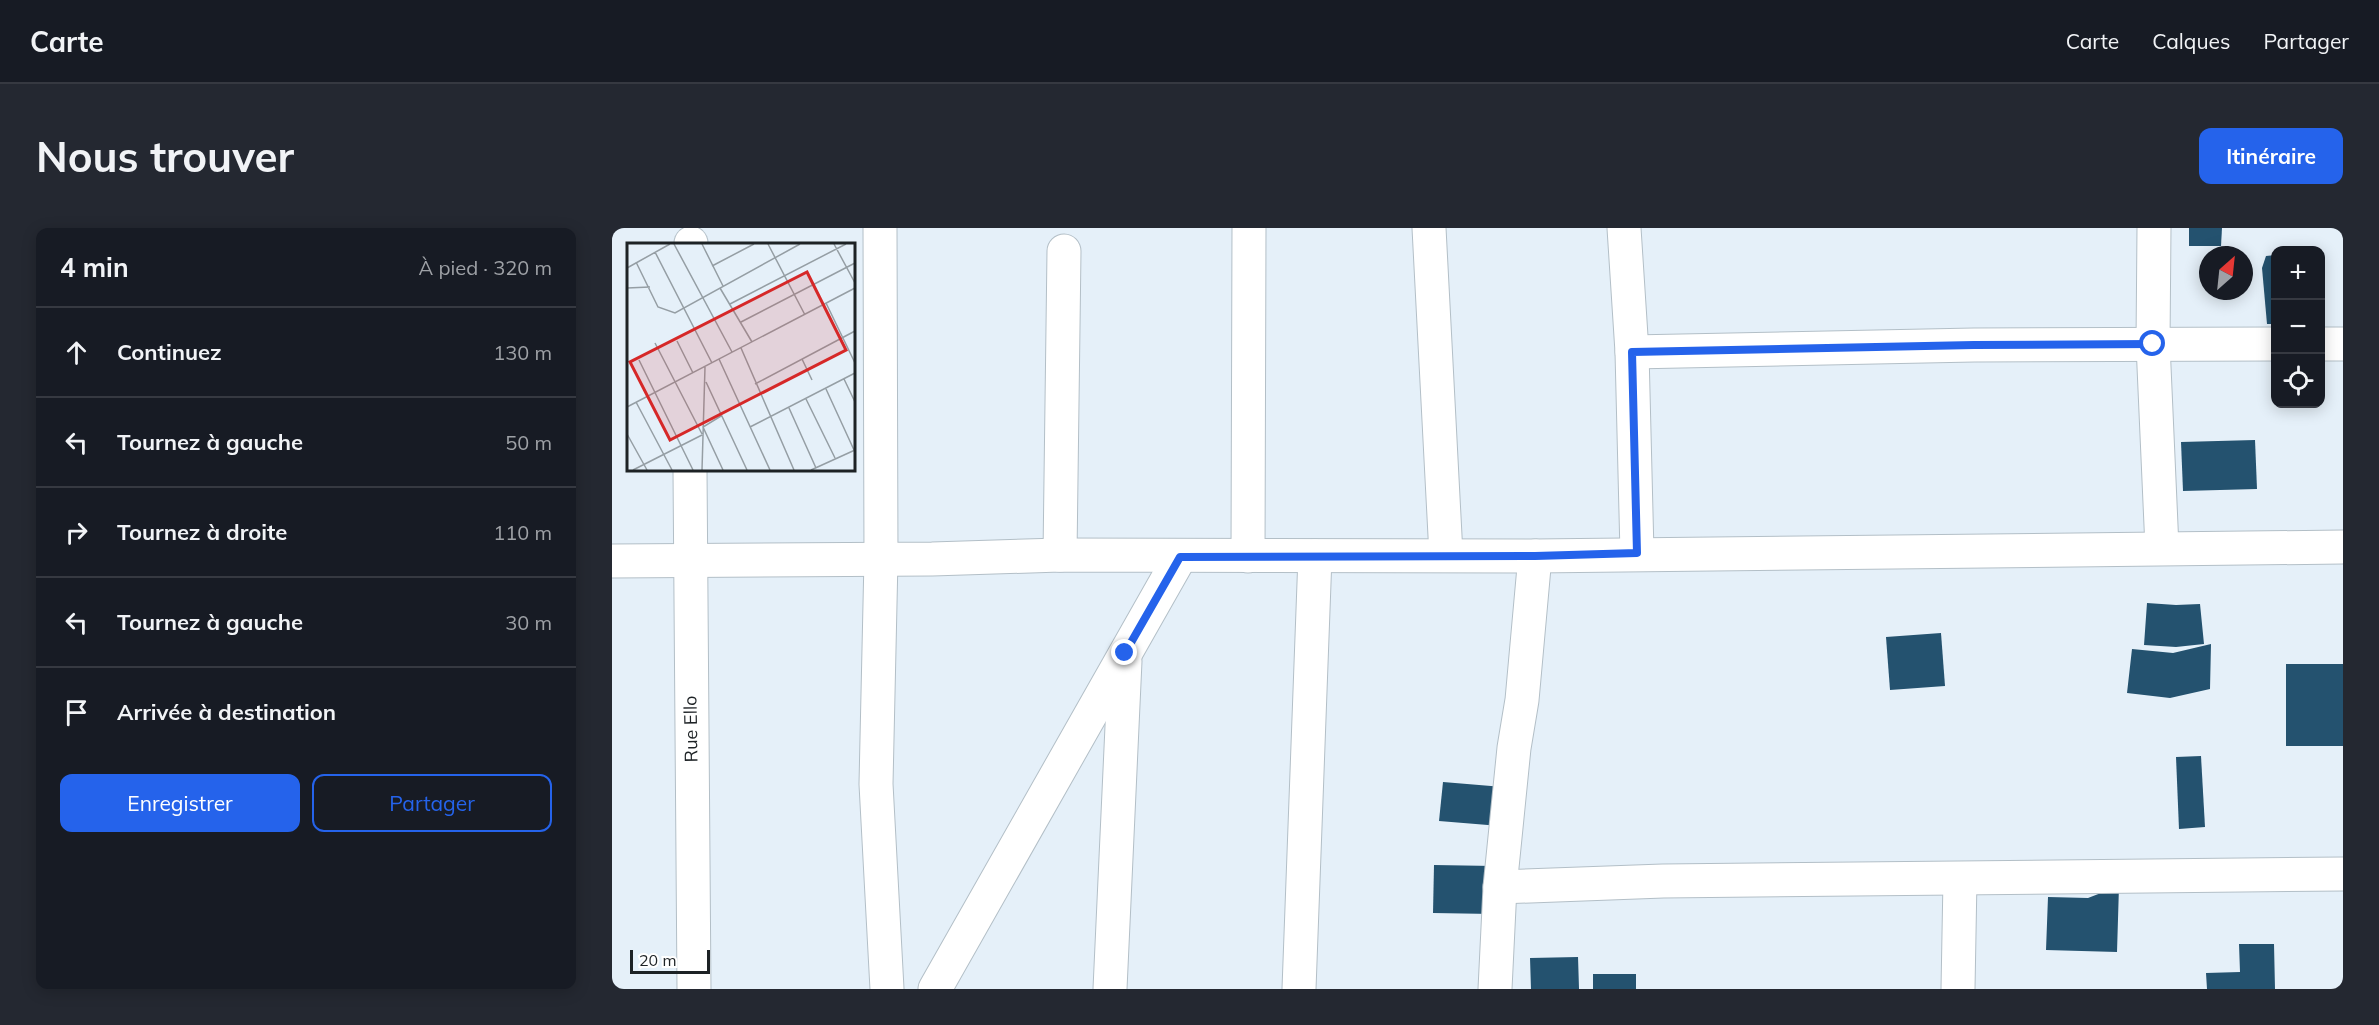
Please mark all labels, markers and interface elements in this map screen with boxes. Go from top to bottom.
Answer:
text: Carte [30,24,104,59]
text: Carte [2066,28,2119,54]
text: Calques [2152,28,2230,54]
text: Partager [2263,28,2349,54]
button: Itinéraire [2199,128,2343,184]
text: Nous trouver [36,130,294,183]
inset map [627,243,855,471]
north arrow [2199,246,2253,300]
map controls [2271,246,2325,408]
button: + [2271,246,2325,300]
text: 4 min [60,251,129,284]
text: À pied · 320 m [419,255,552,280]
button: − [2271,300,2325,354]
route start [2139,330,2165,356]
icon: ahead [60,336,93,369]
text: Continuez [117,338,222,366]
text: 130 m [493,340,552,365]
button: locate [2271,354,2325,408]
icon: left [60,426,93,459]
text: Tournez à gauche [117,428,303,456]
text: 50 m [505,430,552,455]
icon: right [60,516,93,549]
text: Tournez à droite [117,518,287,546]
text: 110 m [493,520,552,545]
icon: left [60,606,93,639]
text: Tournez à gauche [117,608,303,636]
text: 30 m [505,610,552,635]
route end [1111,639,1137,665]
street label: Rue Ello [678,695,703,763]
icon: arrive [60,696,93,729]
text: Arrivée à destination [117,698,336,726]
button: Enregistrer [60,774,300,832]
button: Partager [312,774,552,832]
scale bar [630,947,710,974]
text: 20 m [639,950,676,970]

